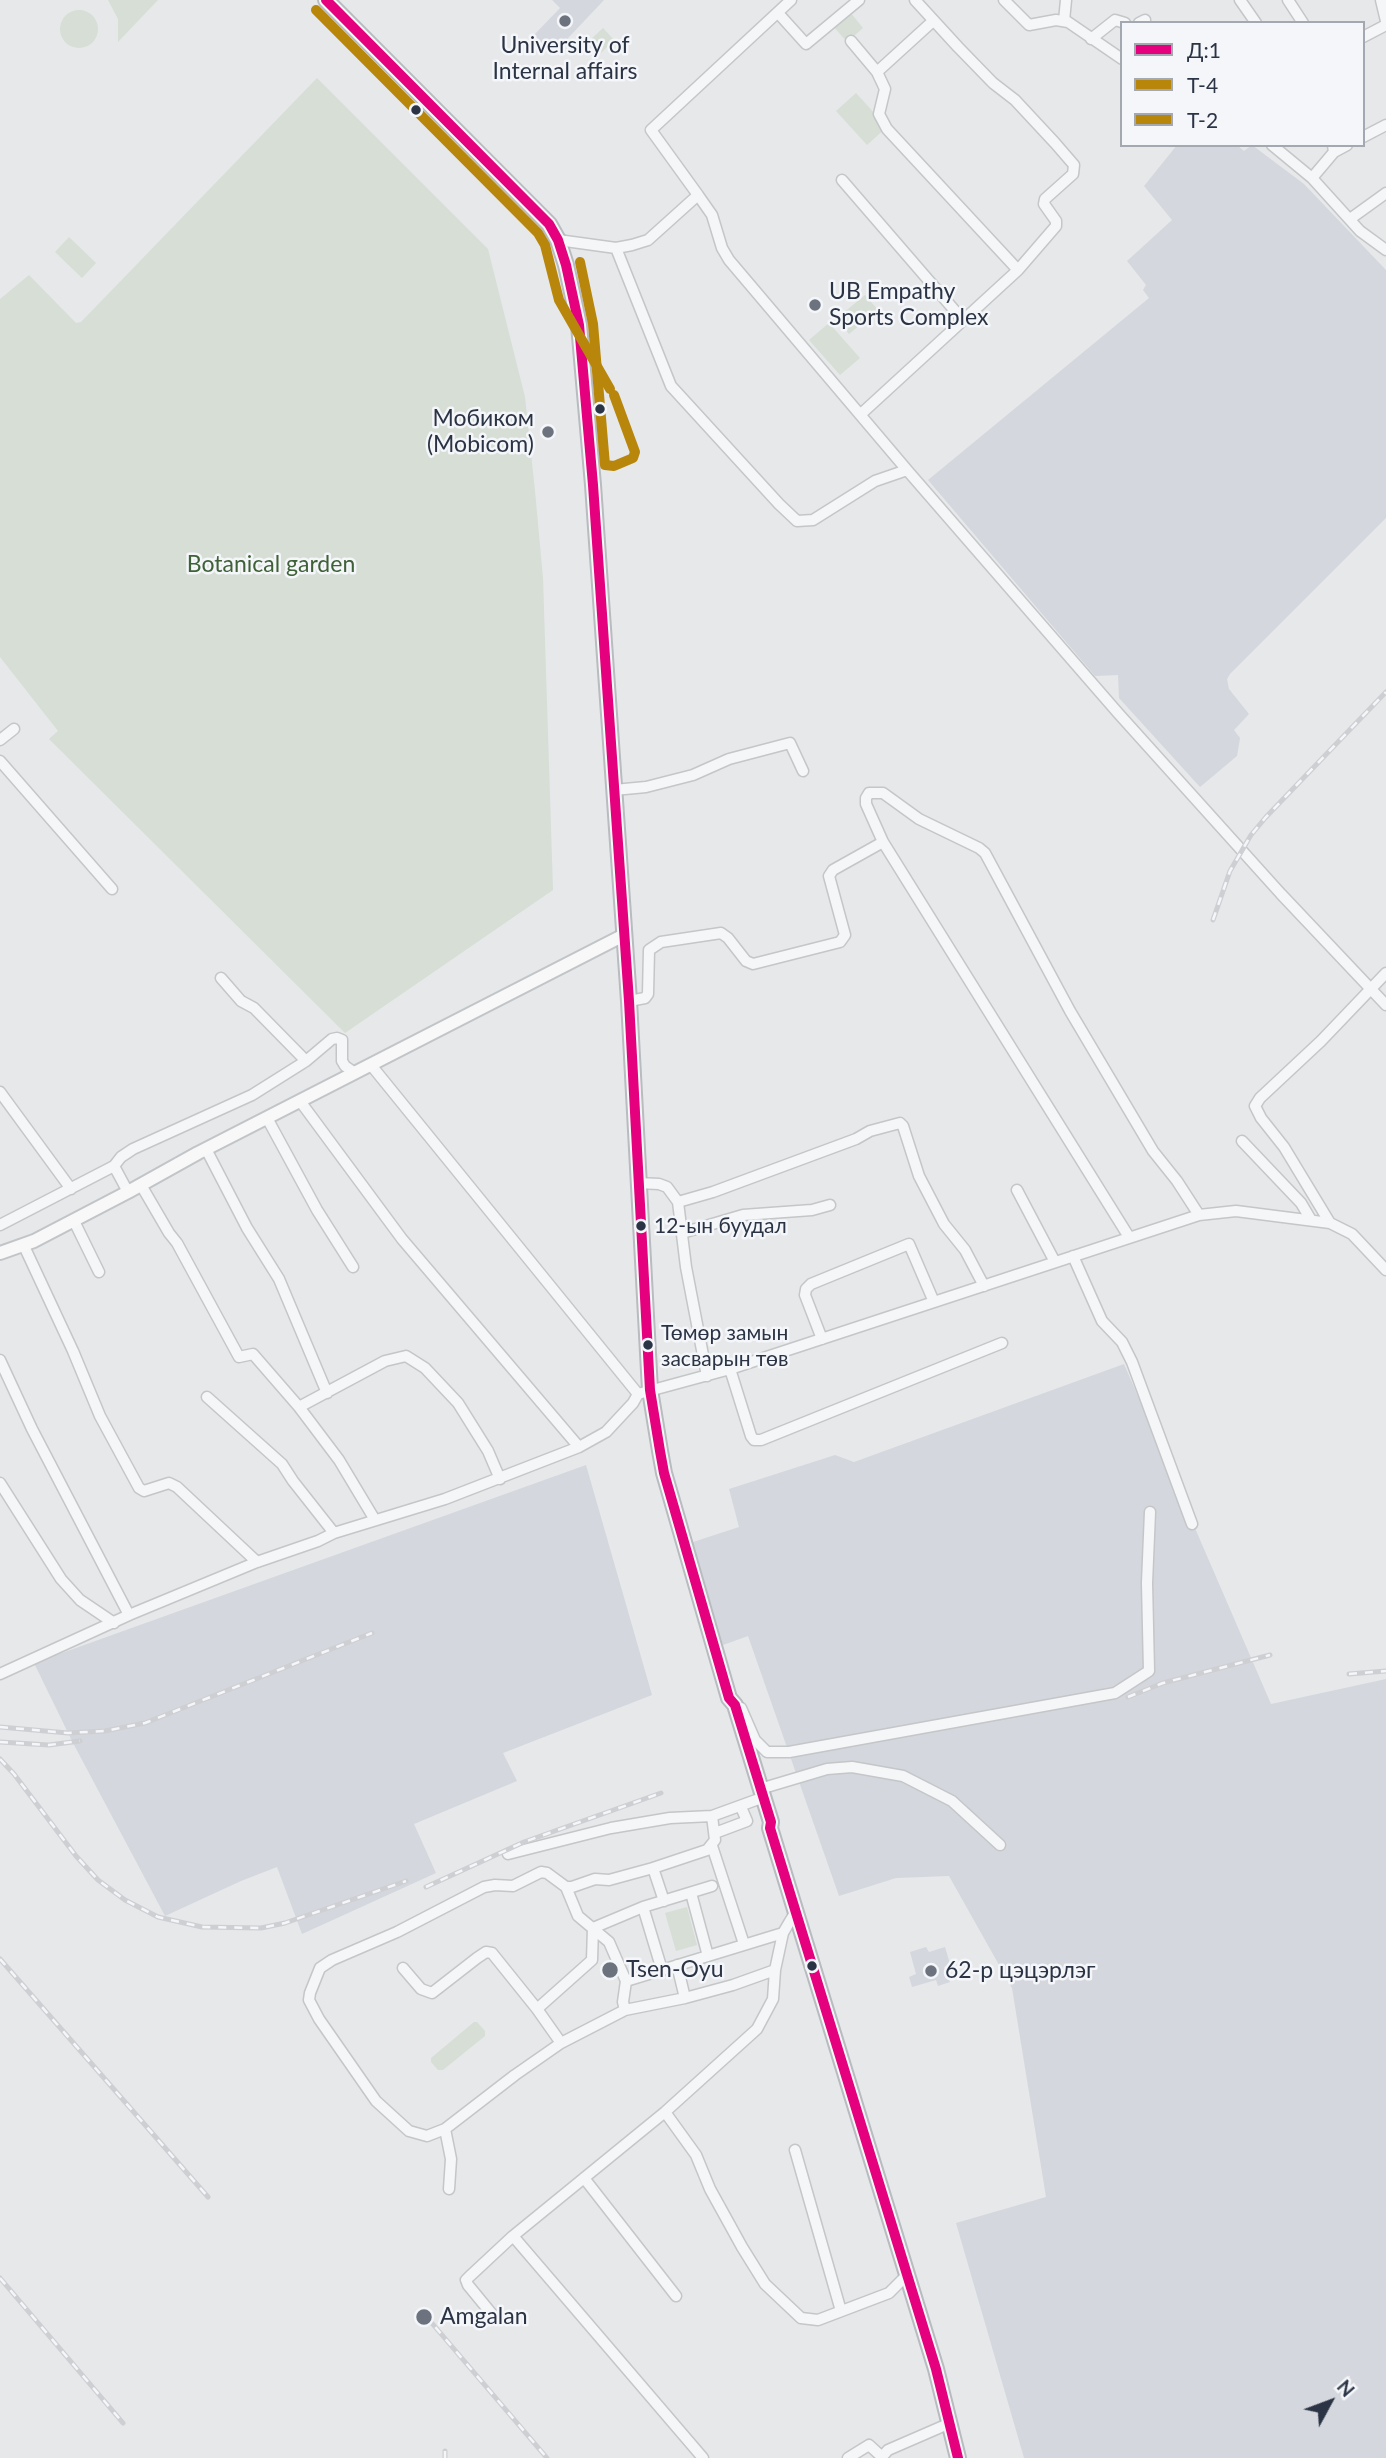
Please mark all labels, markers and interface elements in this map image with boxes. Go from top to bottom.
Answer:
marker: University of Internal affairs [557,13,573,29]
legend [1120,21,1365,147]
place label: University of Internal affairs [493,32,637,86]
text: Д:1 [1187,37,1221,62]
text: Т-4 [1187,72,1218,97]
unlabelled marker [409,103,423,117]
text: Т-2 [1187,107,1218,132]
place label: UB Empathy Sports Complex [829,278,988,332]
marker: UB Empathy Sports Complex [807,297,823,313]
unlabelled marker [593,402,607,416]
place label: Мобиком (Mobicom) [427,405,534,459]
marker: Мобиком (Mobicom) [540,424,556,440]
park label: Botanical garden [187,551,355,579]
place label: 12-ын буудал [654,1213,787,1239]
marker: 12-ын буудал [634,1219,648,1233]
place label: Төмөр замын засварын төв [661,1320,788,1370]
marker: Төмөр замын засварын төв [641,1338,655,1352]
place label: Tsen-Oyu [626,1956,723,1984]
place label: 62-р цэцэрлэг [945,1957,1096,1985]
unlabelled marker [805,1959,819,1973]
marker: Tsen-Oyu [600,1960,620,1980]
marker: 62-р цэцэрлэг [923,1963,939,1979]
place label: Amgalan [440,2303,528,2331]
marker: Amgalan [414,2307,434,2327]
north arrow [1295,2367,1365,2437]
text: N [1333,2375,1360,2401]

